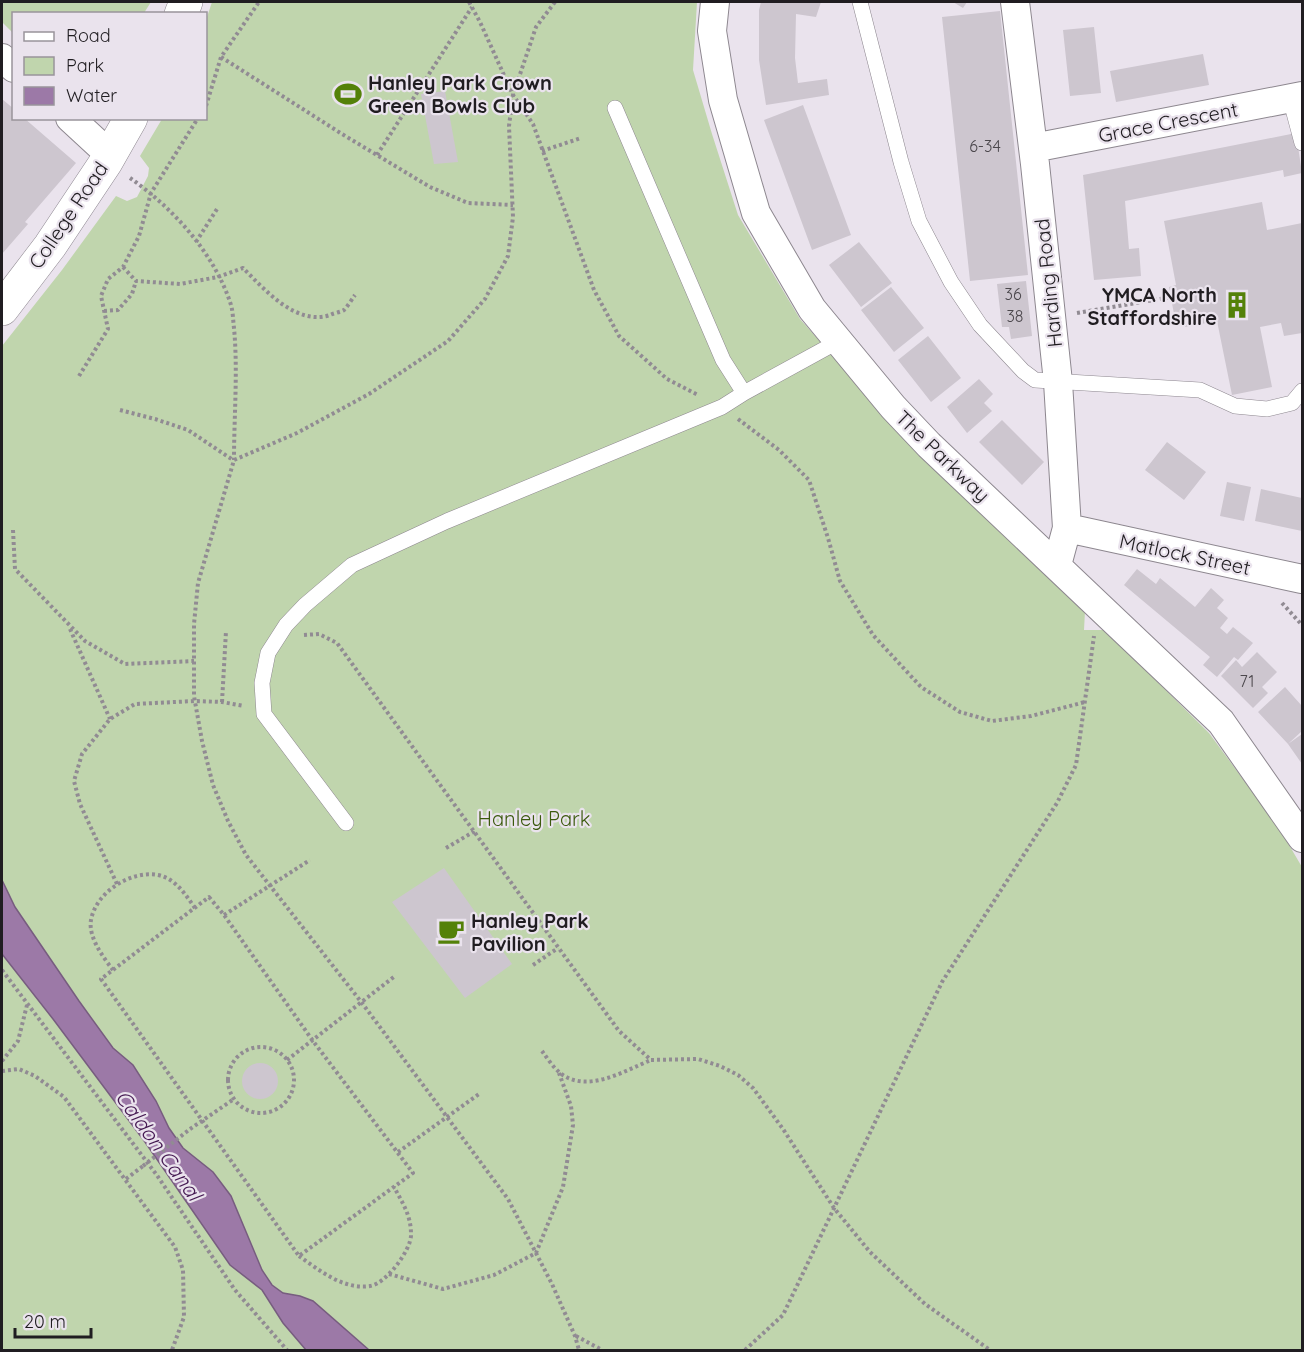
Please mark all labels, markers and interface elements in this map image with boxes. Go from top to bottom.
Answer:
legend [12,12,207,120]
text: Road [66,24,111,47]
text: Park [66,54,104,77]
place label: Hanley Park Crown Green Bowls Club [368,70,552,118]
sports icon: Hanley Park Crown Green Bowls Club [333,79,363,109]
text: Water [66,84,117,107]
street label: Grace Crescent [1096,96,1240,148]
house number: 6-34 [969,136,1001,156]
street label: College Road [23,157,113,273]
street label: Harding Road [1029,217,1067,349]
place label: YMCA North Staffordshire [1087,282,1217,330]
house number: 36 [1005,284,1022,304]
building icon: YMCA North Staffordshire [1222,290,1252,320]
house number: 38 [1006,306,1024,326]
street label: The Parkway [891,405,995,507]
street label: Matlock Street [1117,528,1253,580]
house number: 71 [1240,671,1254,691]
park label: Hanley Park [478,806,590,831]
place label: Hanley Park Pavilion [471,908,589,956]
cafe icon: Hanley Park Pavilion [436,916,466,946]
water label: Caldon Canal [110,1085,209,1207]
scale bar [15,1301,92,1339]
text: 20 m [24,1310,66,1333]

